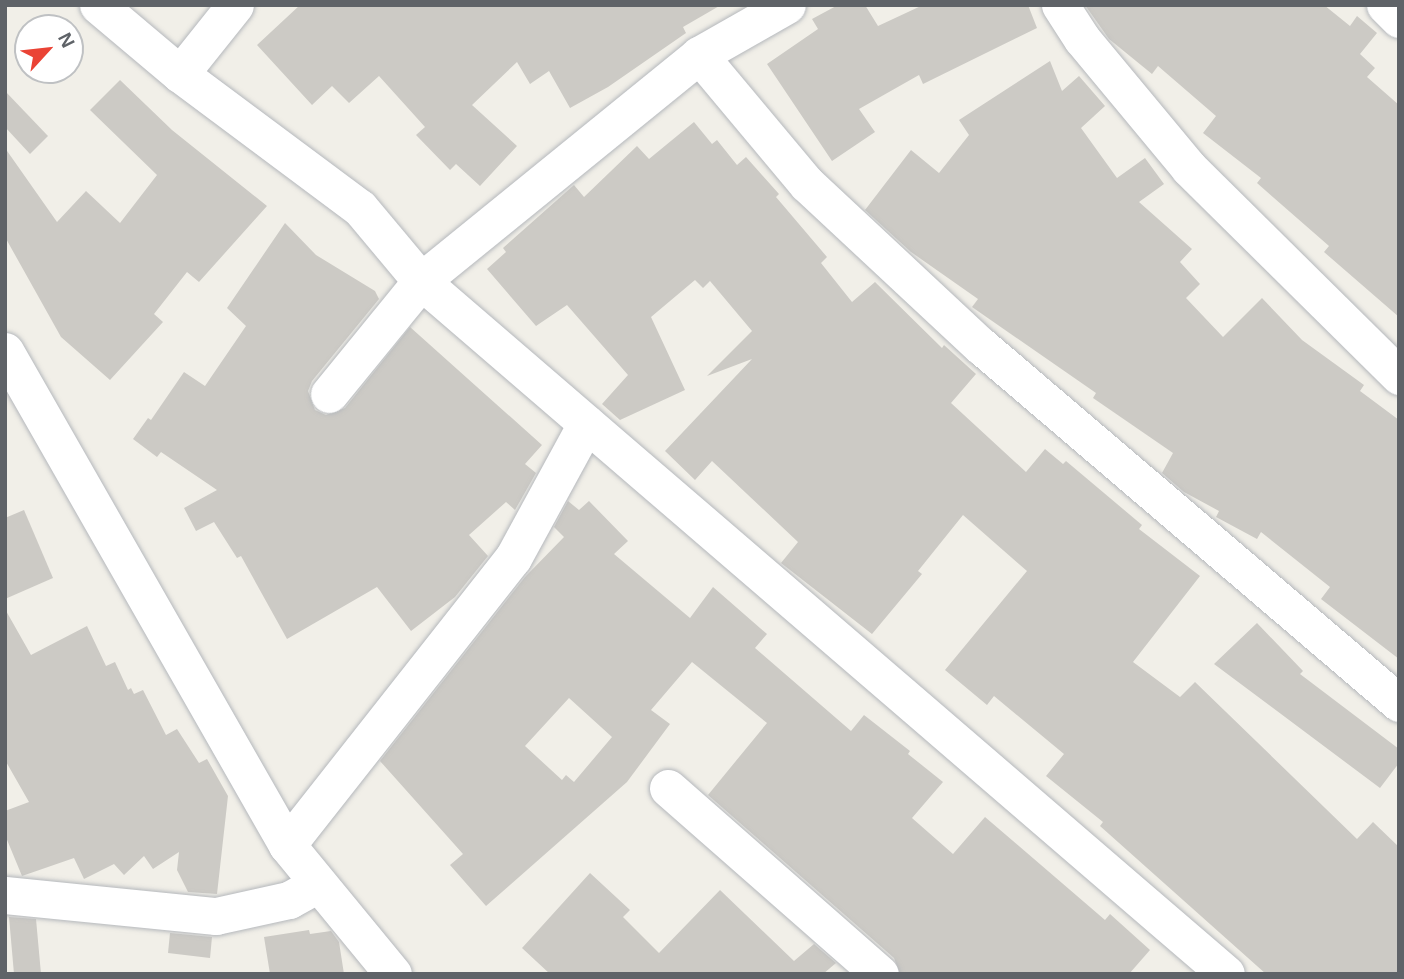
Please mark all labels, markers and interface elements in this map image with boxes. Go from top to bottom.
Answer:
north arrow [14,14,84,84]
text: N [54,29,79,51]

